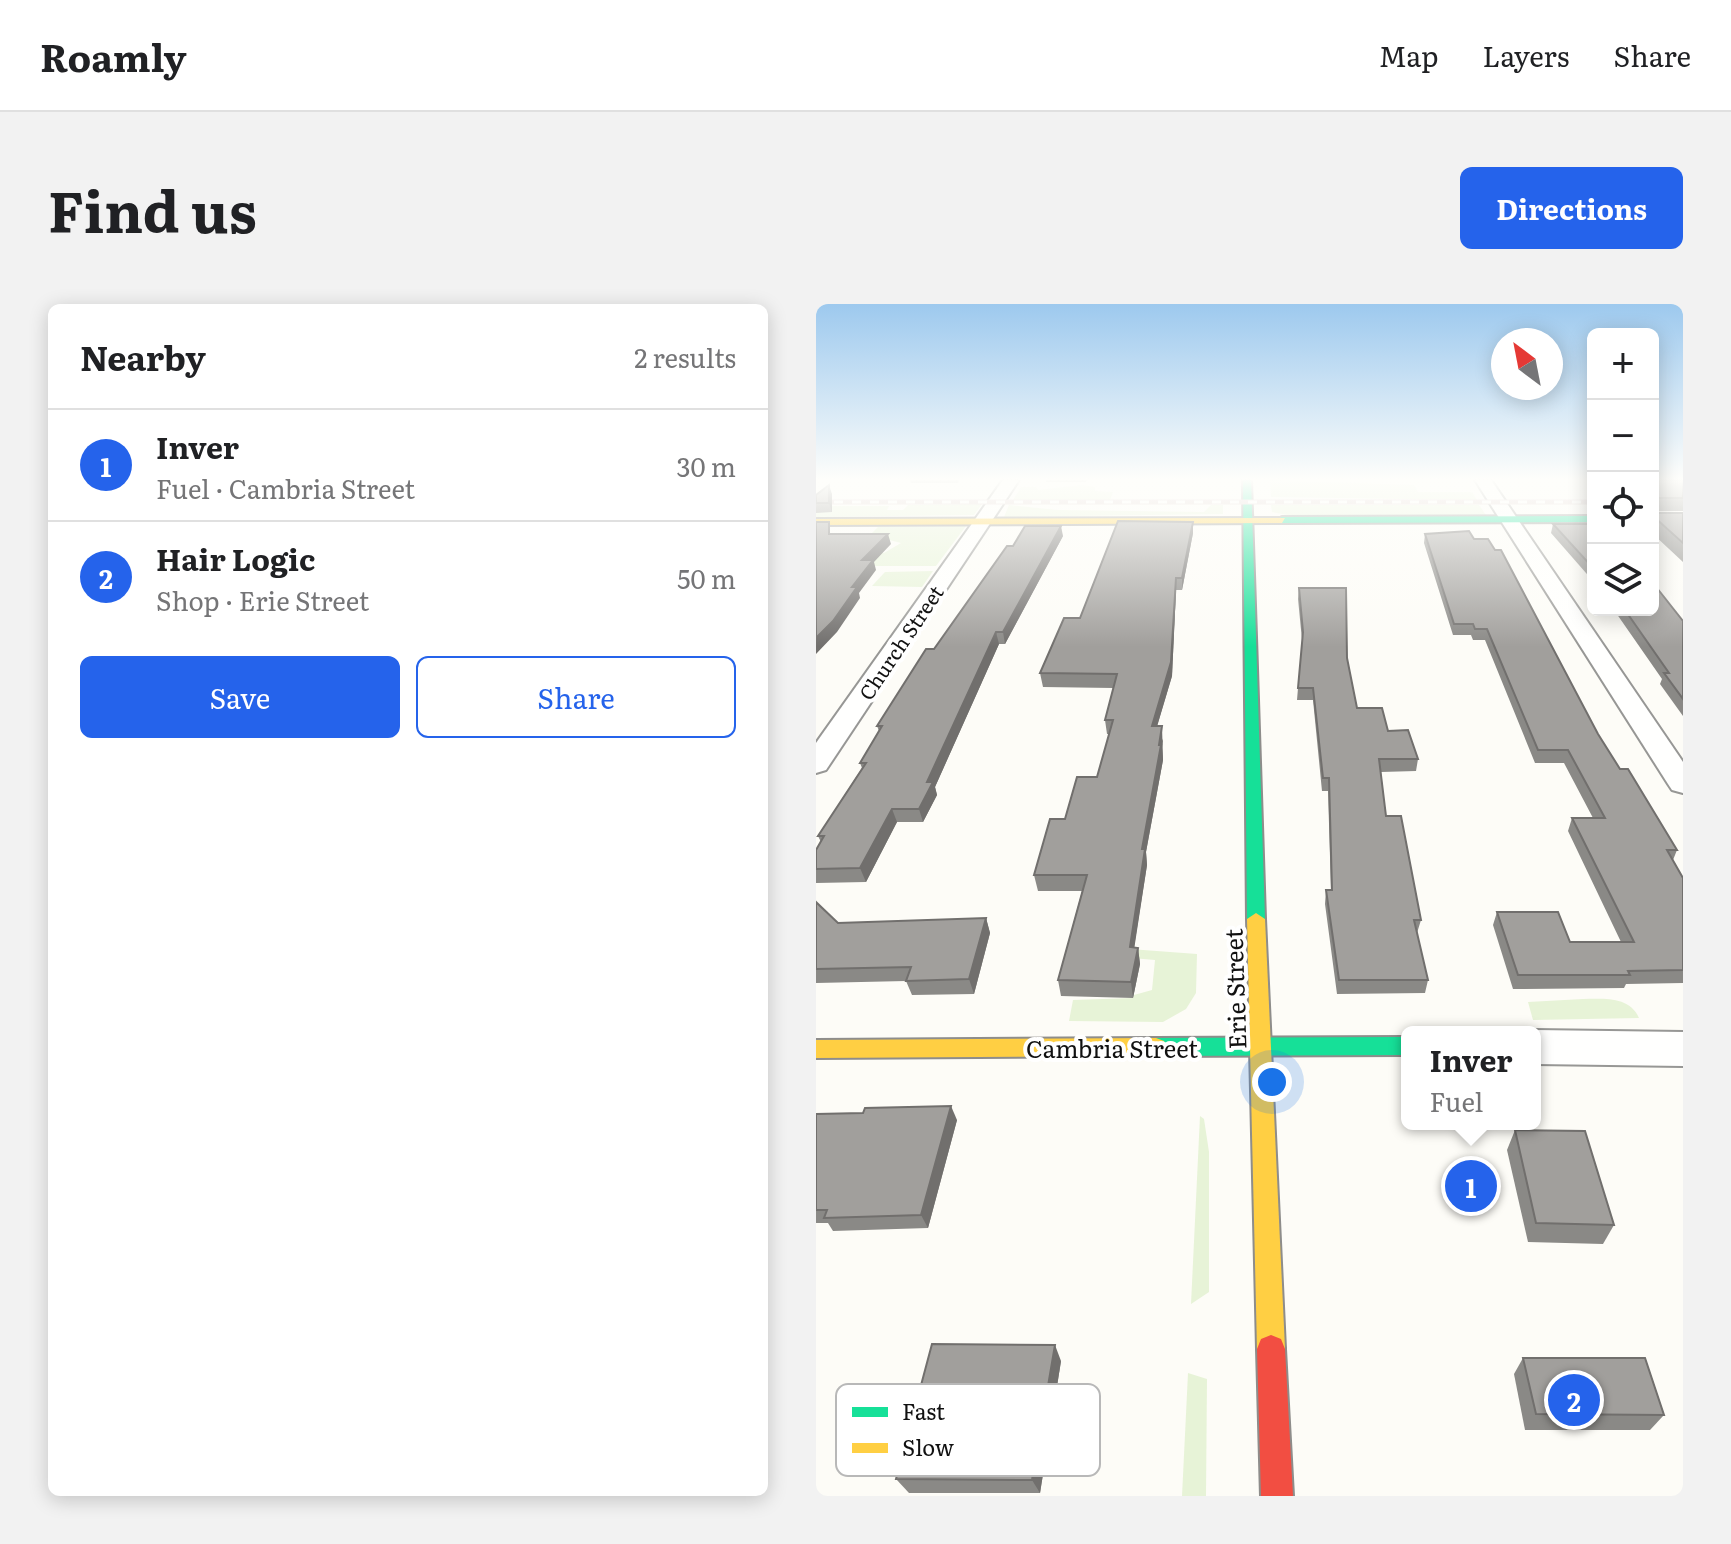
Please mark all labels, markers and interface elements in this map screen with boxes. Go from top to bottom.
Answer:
text: Roamly [40,27,186,84]
text: Map [1379,34,1438,76]
text: Layers [1482,34,1569,76]
text: Share [1613,34,1691,76]
text: Find us [48,167,257,250]
button: Directions [1460,167,1683,249]
north arrow [1491,328,1563,400]
map controls [1587,328,1659,616]
button: + [1587,328,1659,400]
text: Nearby [80,331,206,381]
text: 2 results [634,337,736,376]
button: − [1587,400,1659,472]
text: Inver [156,424,239,468]
text: 1 [101,446,111,485]
text: 30 m [676,446,736,485]
text: Fuel · Cambria Street [156,468,415,507]
button: locate [1587,472,1659,544]
text: Hair Logic [156,536,315,580]
button: layers [1587,544,1659,616]
text: 2 [99,558,113,597]
text: 50 m [677,558,736,597]
street label: Church Street [850,579,950,705]
text: Shop · Erie Street [156,580,369,619]
button: Save [80,656,400,738]
button: Share [416,656,736,738]
street label: Erie Street [1214,928,1254,1050]
popup [1401,1026,1541,1130]
street label: Cambria Street [1026,1030,1198,1065]
text: Inver [1430,1037,1512,1081]
your location [1252,1062,1292,1102]
text: Fuel [1430,1081,1483,1120]
pin: 1 [1445,1156,1497,1216]
pin: 2 [1548,1370,1600,1430]
legend [836,1384,1100,1476]
text: Fast [902,1394,945,1427]
text: Slow [902,1430,954,1463]

